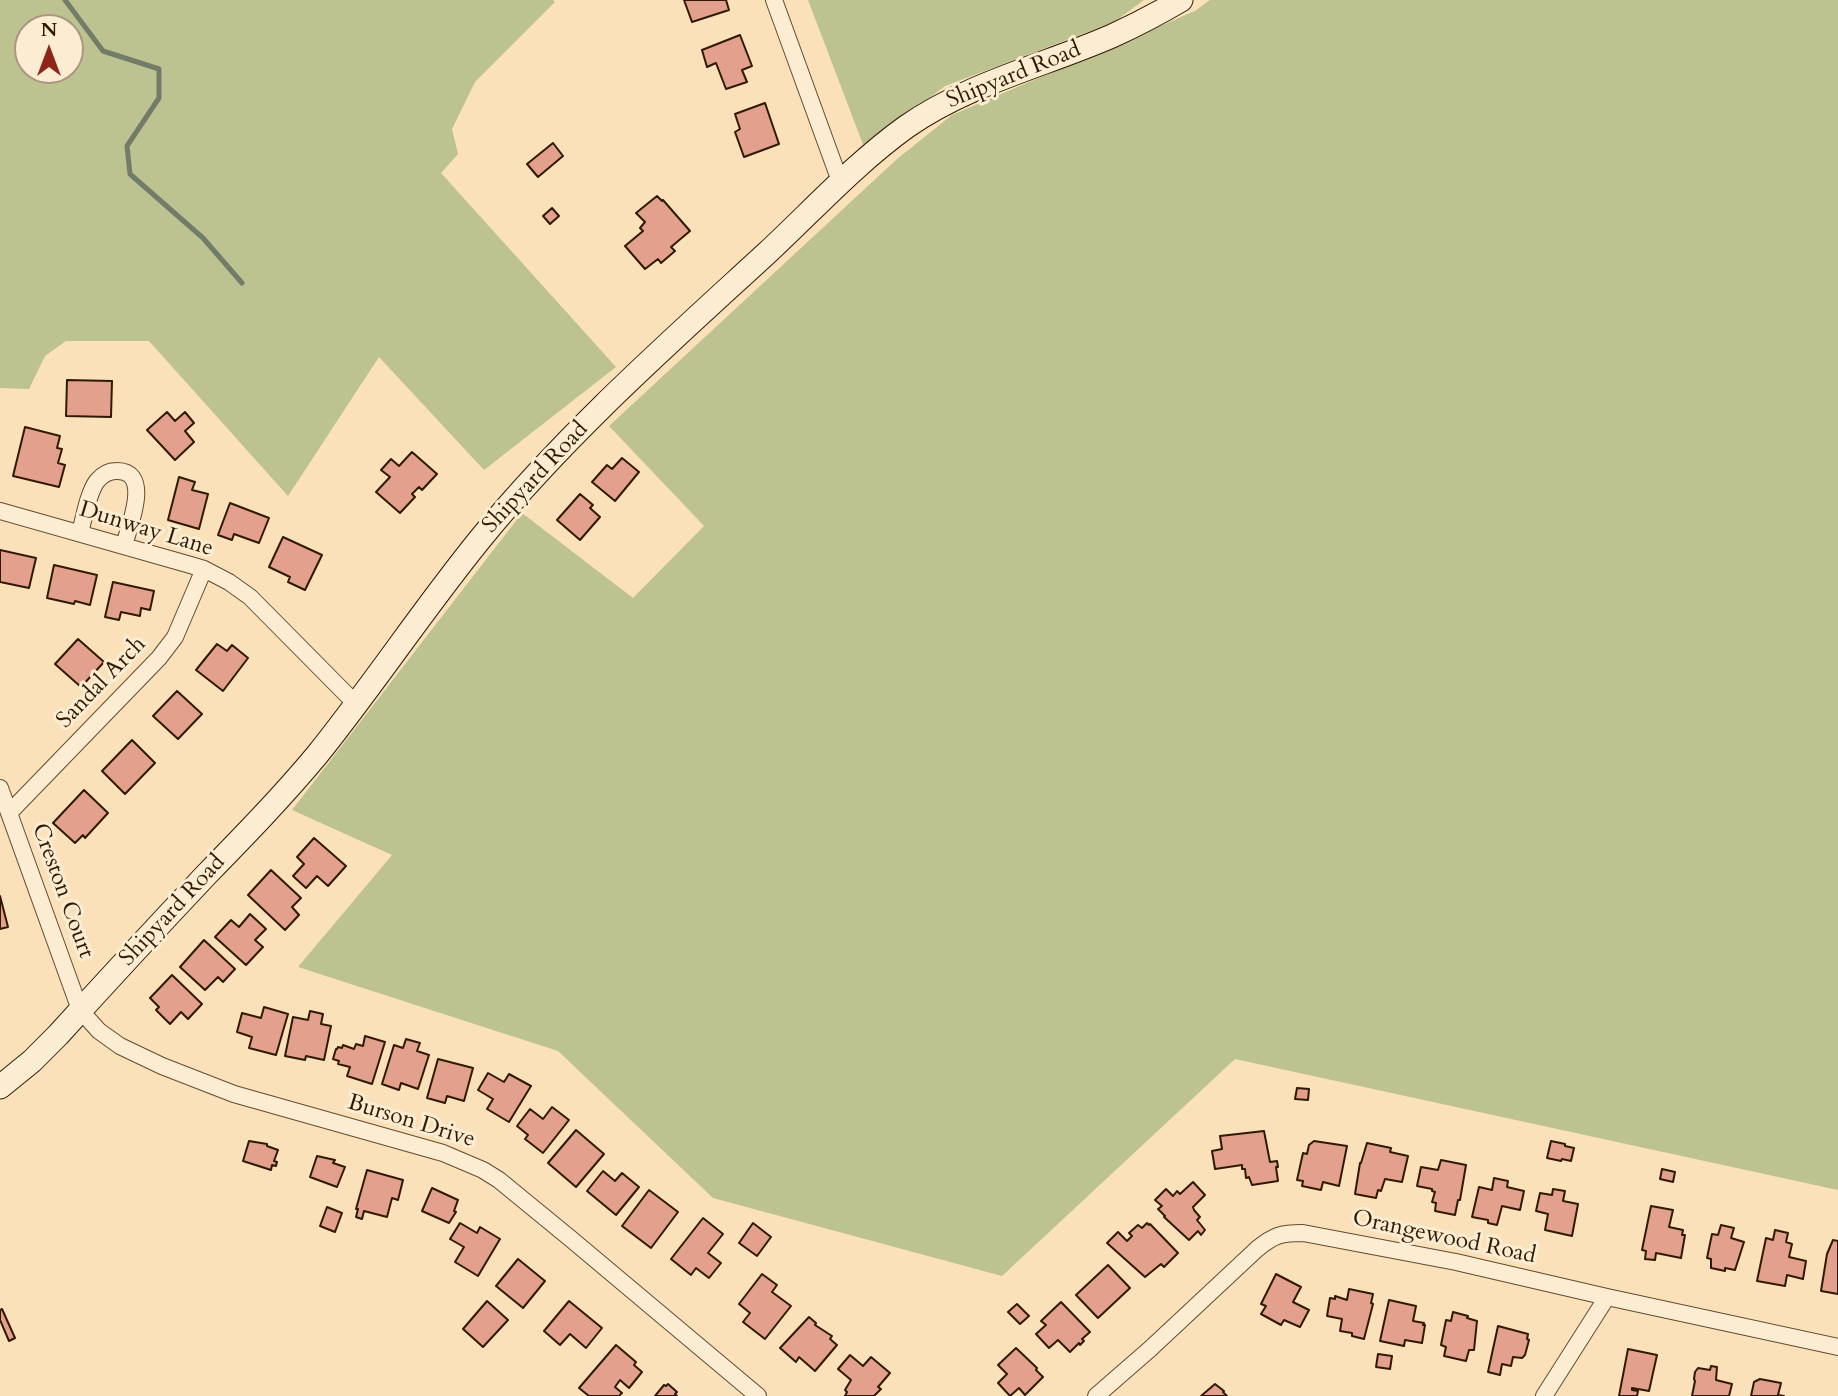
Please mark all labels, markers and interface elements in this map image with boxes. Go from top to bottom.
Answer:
north arrow [14,14,84,84]
text: N [41,17,57,43]
street label: Shipyard Road [943,37,1085,115]
street label: Shipyard Road [477,417,595,539]
street label: Dunway Lane [76,497,216,563]
street label: Sandal Arch [52,631,152,735]
street label: Creston Court [25,820,99,962]
street label: Shipyard Road [114,850,232,972]
street label: Burson Drive [344,1090,478,1154]
street label: Orangewood Road [1350,1205,1538,1271]

